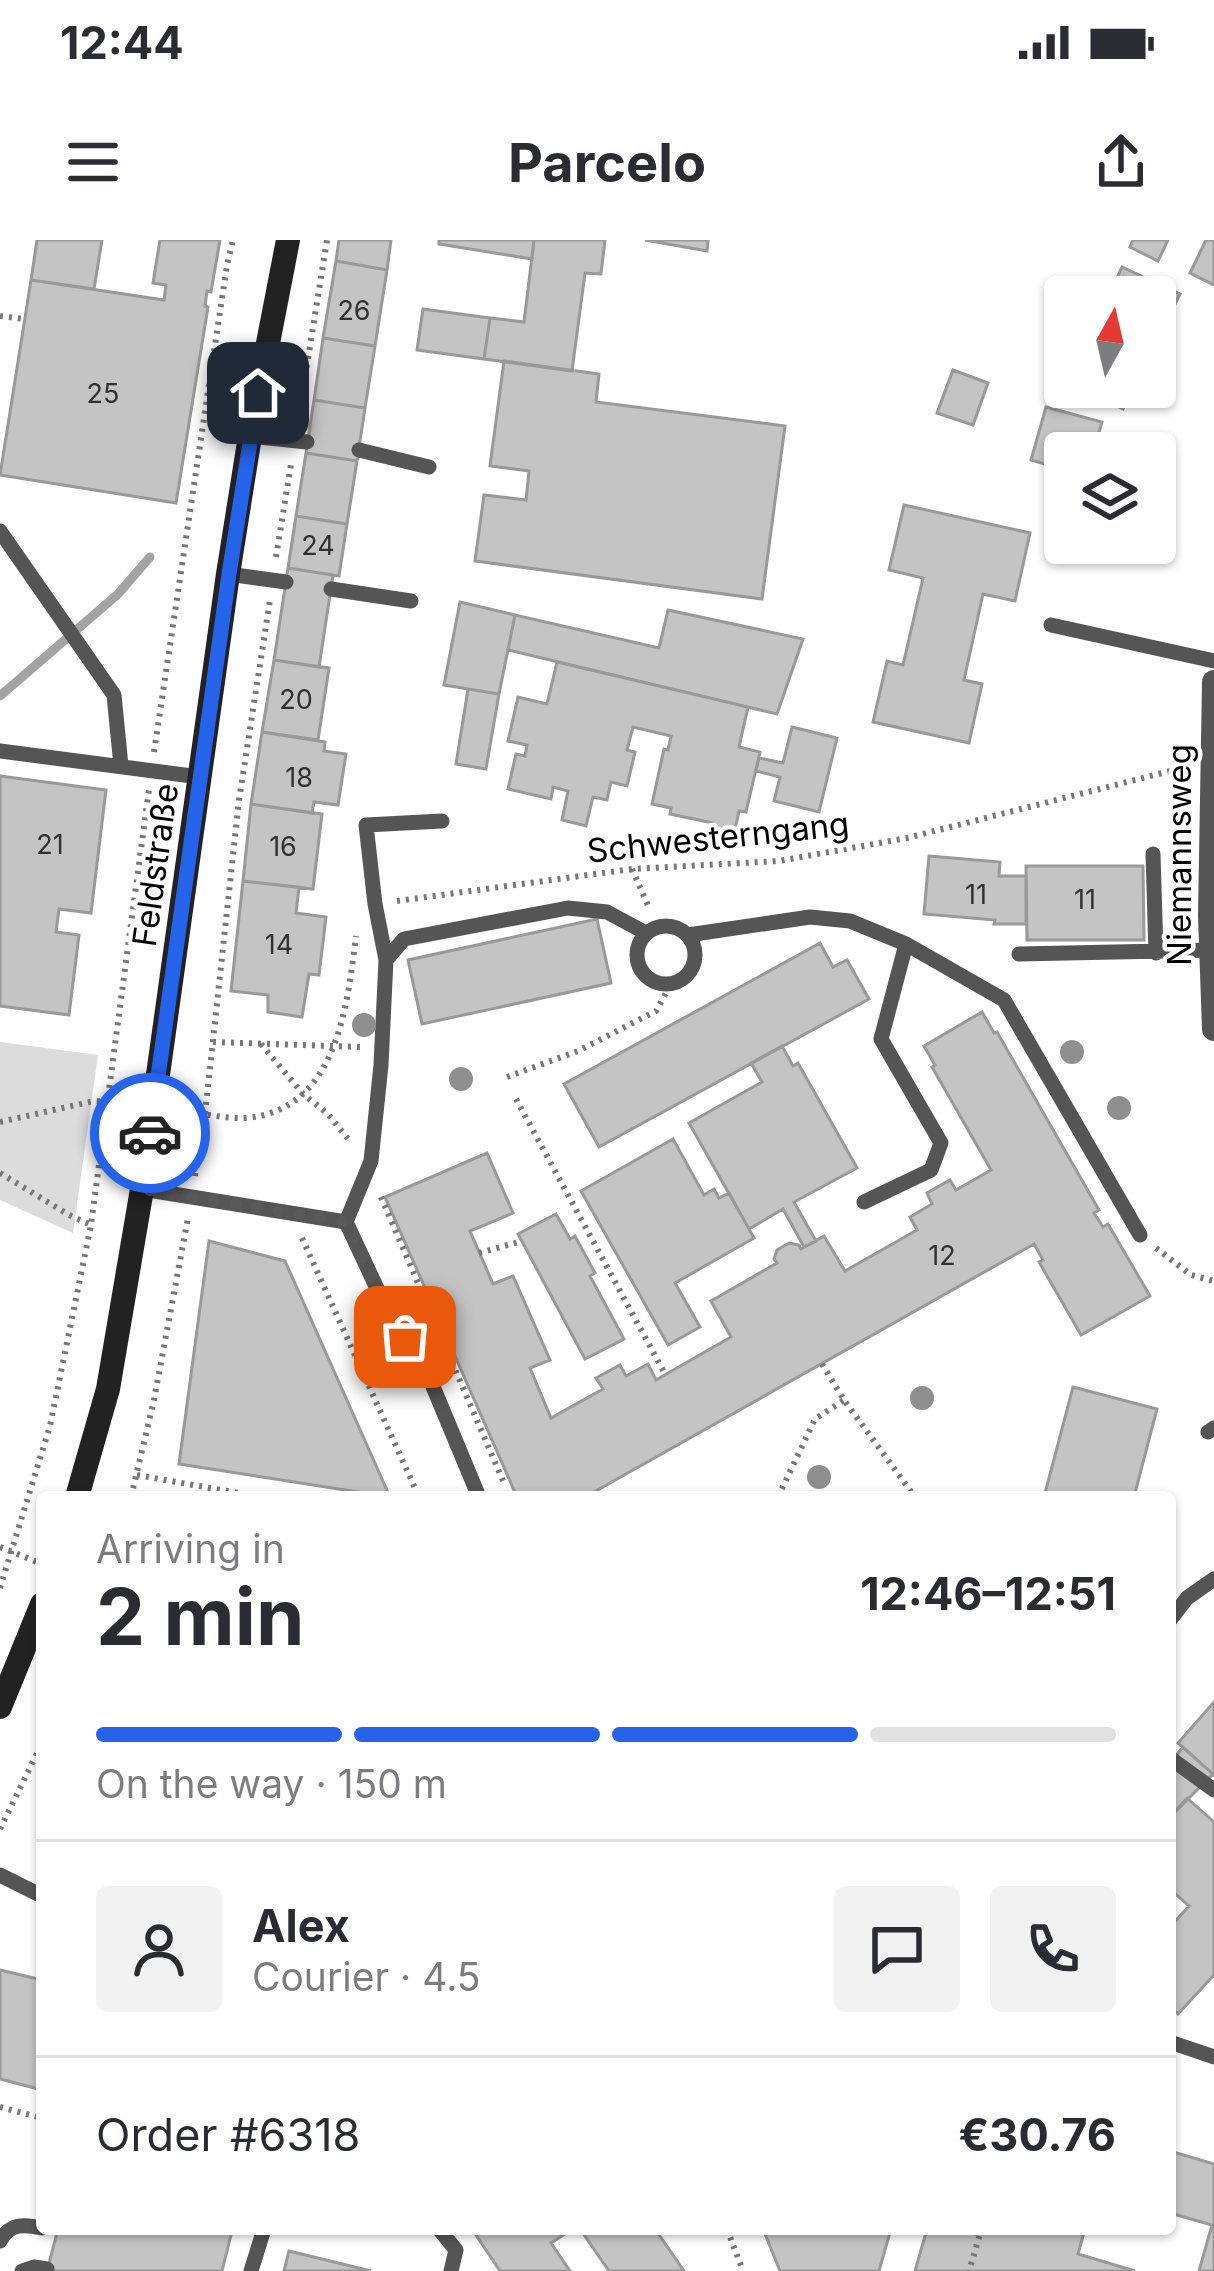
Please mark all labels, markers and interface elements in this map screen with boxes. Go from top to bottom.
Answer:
text: 12:44 [60,15,184,70]
icon: menu [60,129,126,195]
icon: share [1088,129,1154,195]
text: Parcelo [508,130,706,195]
north arrow [1044,276,1176,408]
map controls [1044,276,1176,564]
house number: 26 [337,294,371,327]
pin [207,342,309,444]
icon: home [225,360,291,426]
house number: 25 [87,377,119,410]
button: layers [1044,432,1176,564]
house number: 24 [301,529,335,562]
house number: 20 [279,683,313,716]
street label: Niemannsweg [1159,744,1199,966]
house number: 18 [285,761,313,794]
street label: Feldstraße [124,781,186,949]
street label: Schwesterngang [585,803,851,871]
house number: 21 [36,828,64,861]
house number: 16 [269,830,297,863]
house number: 11 [965,878,987,911]
house number: 11 [1074,883,1096,916]
house number: 14 [265,928,293,961]
courier [90,1073,210,1193]
icon: car [117,1100,183,1166]
house number: 12 [928,1239,956,1272]
pin [354,1286,456,1388]
icon: bag [372,1304,438,1370]
text: Arriving in [96,1525,285,1572]
text: 12:46–12:51 [860,1566,1116,1621]
text: 2 min [96,1569,304,1664]
text: On the way · 150 m [96,1760,447,1807]
button: person [96,1886,222,2012]
button: chat [834,1886,960,2012]
button: phone [990,1886,1116,2012]
text: Alex [252,1898,350,1953]
text: Courier · 4.5 [252,1953,481,2000]
text: Order #6318 [96,2107,360,2162]
text: €30.76 [959,2107,1116,2162]

